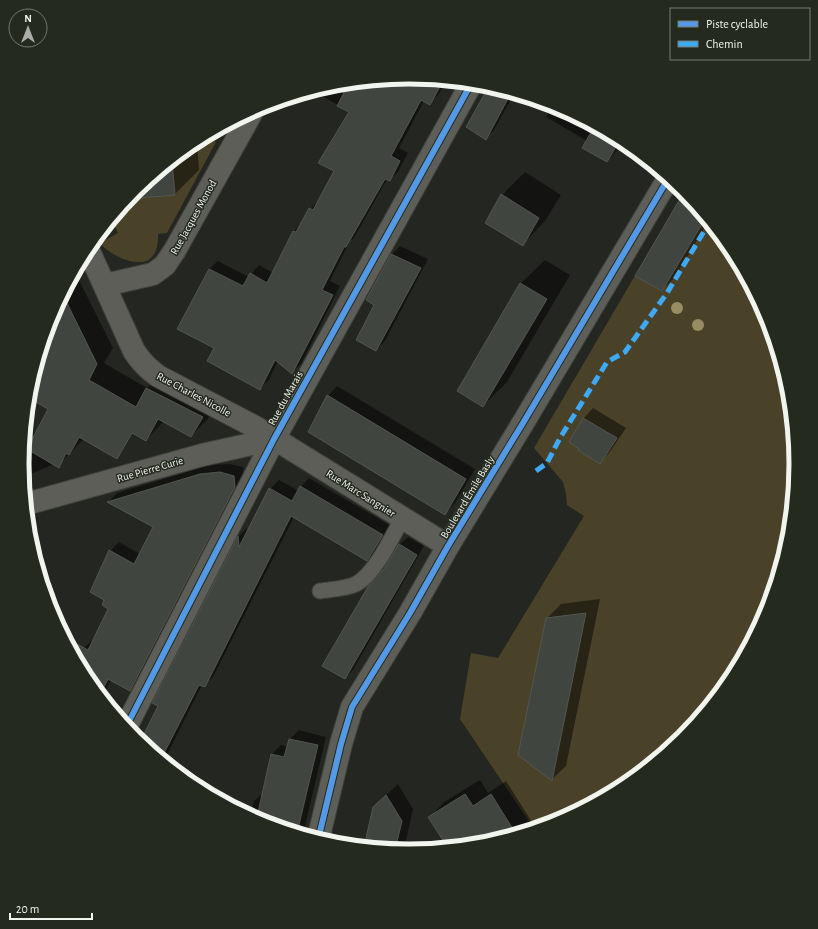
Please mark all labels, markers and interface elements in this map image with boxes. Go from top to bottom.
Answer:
north arrow [8,8,48,48]
legend [670,8,810,60]
text: N [24,13,32,24]
text: Piste cyclable [706,18,768,31]
text: Chemin [706,38,743,50]
street label: Rue Jacques Monod [168,178,219,256]
street label: Rue du Marais [266,369,305,427]
street label: Rue Charles Nicolle [155,370,233,419]
street label: Boulevard Émile Basly [438,453,496,540]
street label: Rue Pierre Curie [116,455,184,484]
street label: Rue Marc Sangnier [324,468,398,519]
scale bar [10,895,92,921]
text: 20 m [16,903,39,915]

